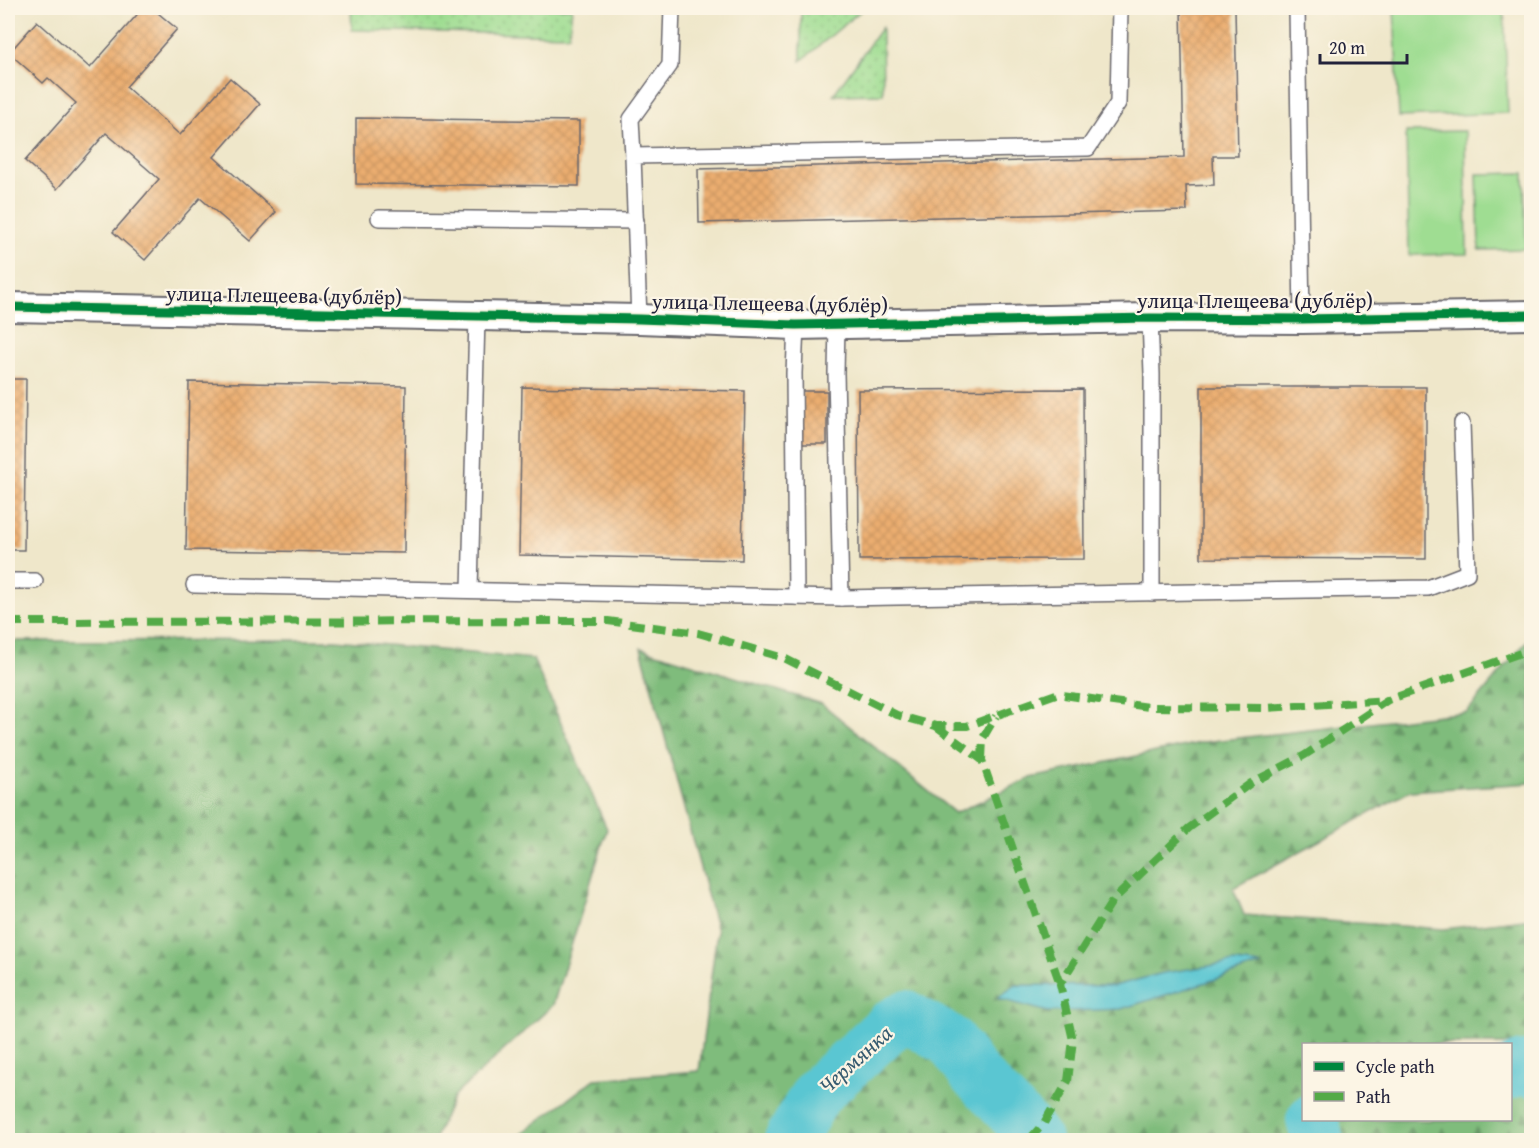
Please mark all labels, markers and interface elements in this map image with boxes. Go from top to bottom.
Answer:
scale bar [1320,27,1407,65]
text: 20 m [1329,34,1365,61]
street label: улица Плещеева (дублёр) [165,277,402,313]
street label: улица Плещеева (дублёр) [651,285,888,321]
street label: улица Плещеева (дублёр) [1136,285,1373,316]
water label: Чермянка [811,1017,899,1101]
legend [1302,1043,1512,1121]
text: Cycle path [1356,1053,1435,1080]
text: Path [1356,1083,1391,1110]

